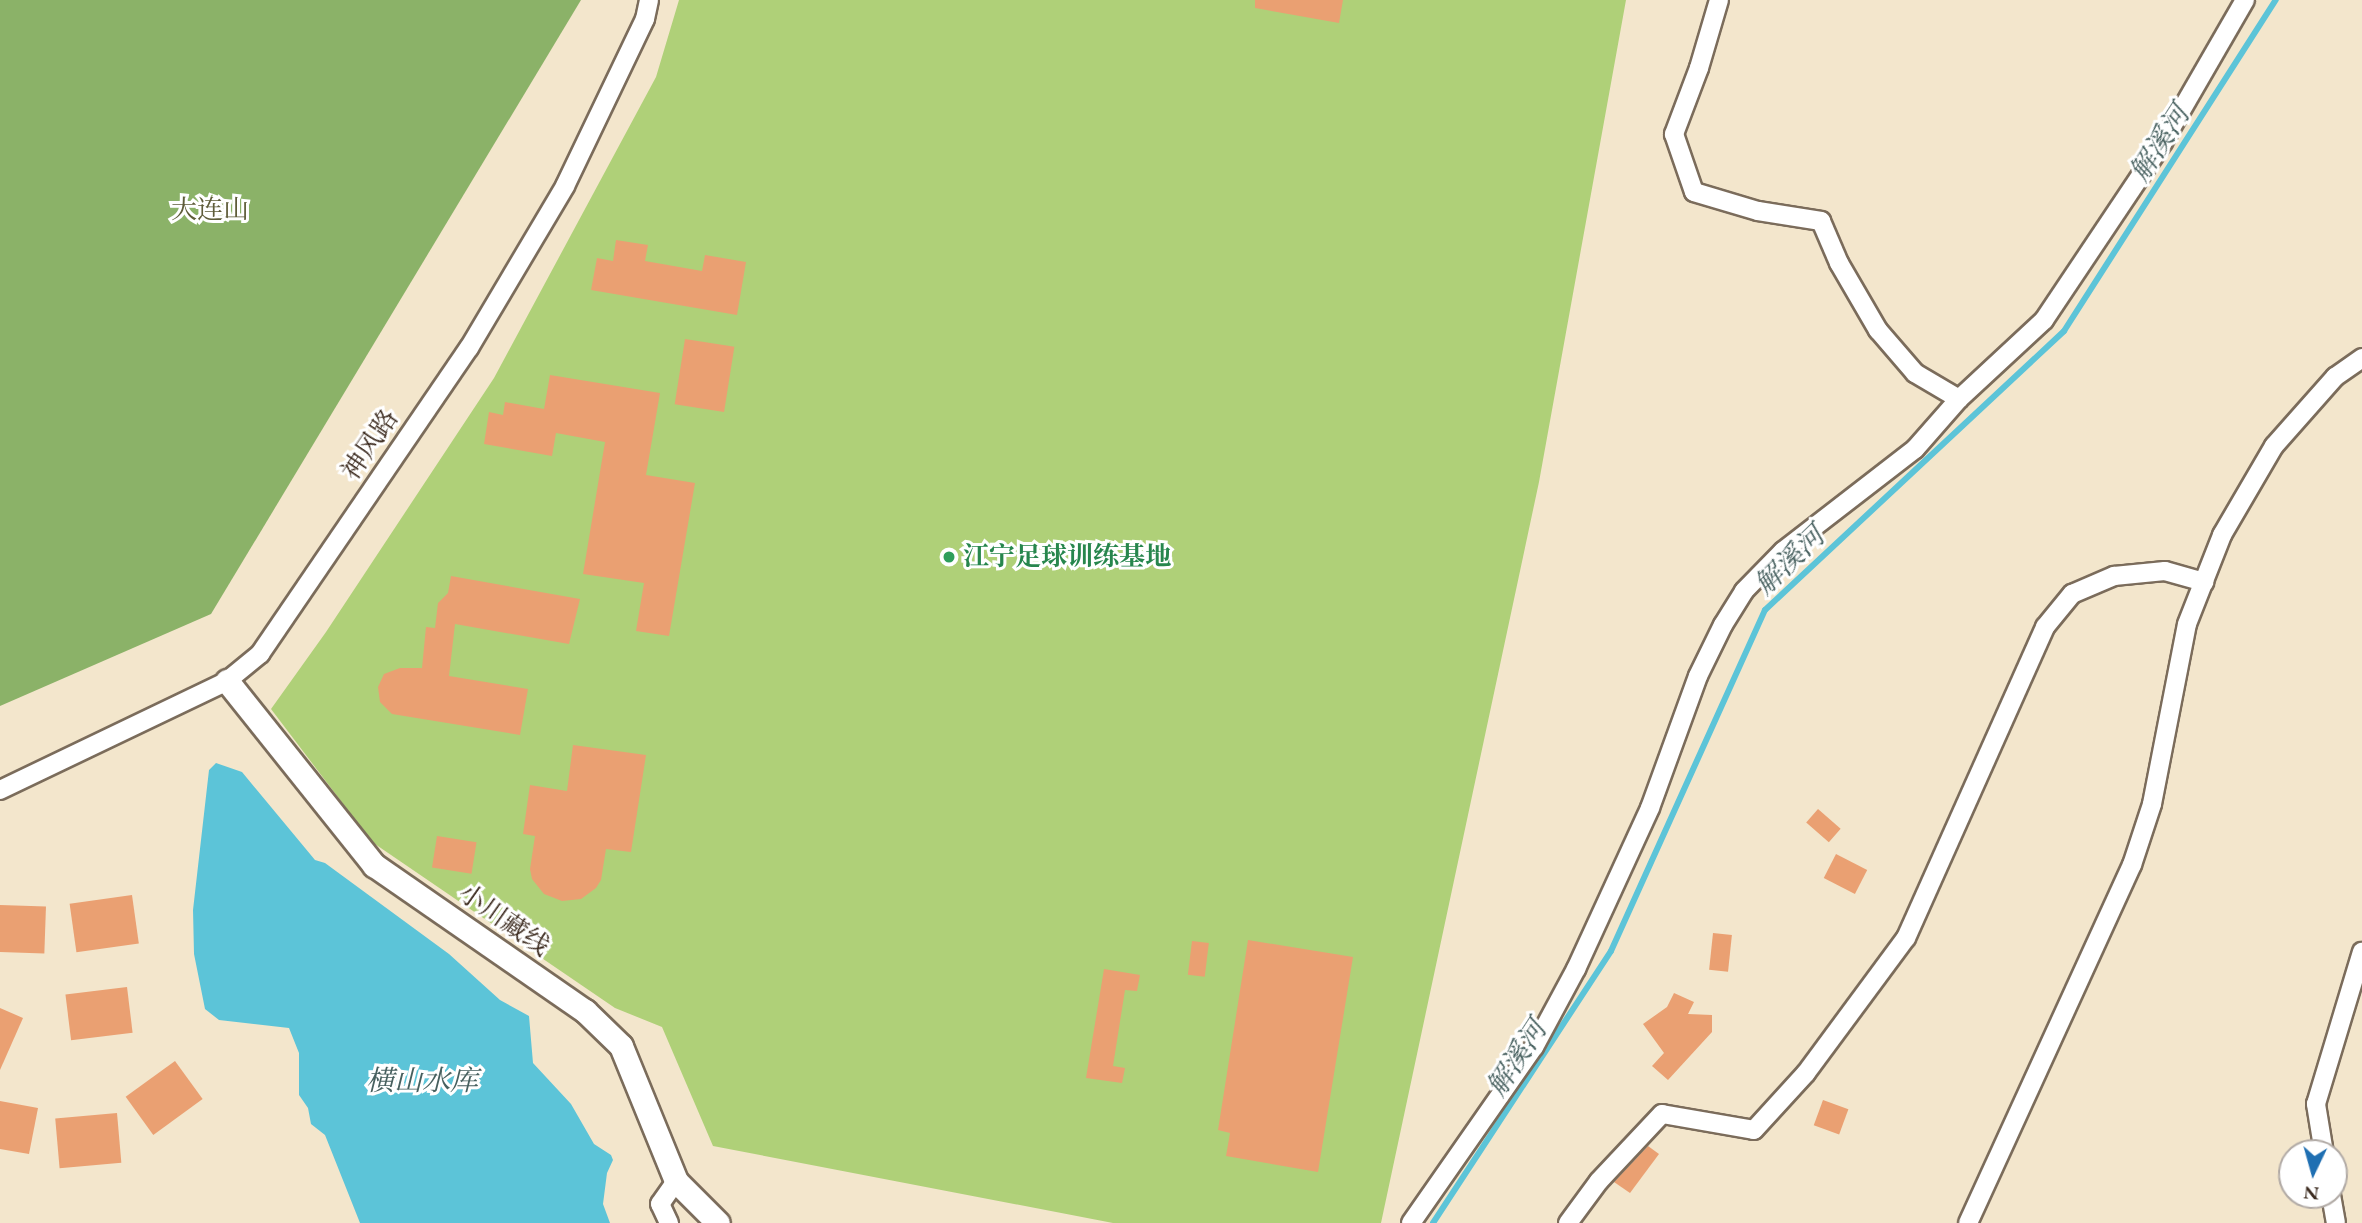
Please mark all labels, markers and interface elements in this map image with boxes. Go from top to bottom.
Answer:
water label: 解溪河 [2122,99,2196,187]
park label: 大连山 [171,194,249,226]
street label: 神风路 [335,404,405,486]
water label: 解溪河 [1747,519,1831,601]
place label: 江宁足球训练基地 [963,541,1171,573]
marker: 江宁足球训练基地 [941,549,957,565]
street label: 小川藏线 [452,877,556,963]
water label: 解溪河 [1479,1014,1553,1102]
water label: 横山水库 [366,1063,478,1097]
north arrow [2278,1139,2348,1209]
text: N [2303,1180,2320,1207]

